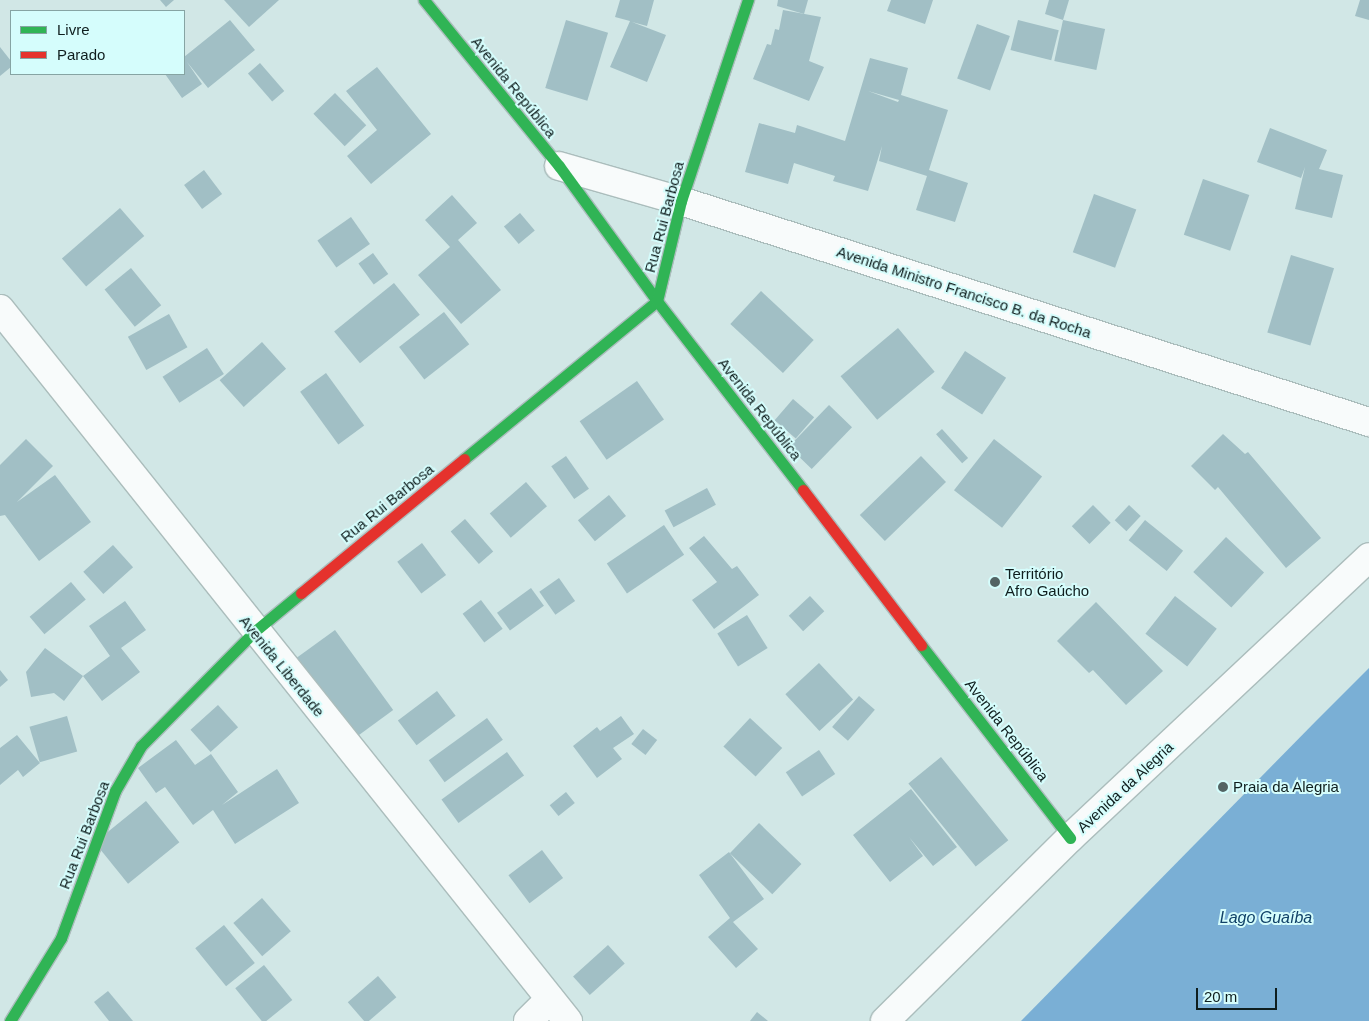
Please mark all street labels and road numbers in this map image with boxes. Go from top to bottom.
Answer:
street label: Avenida República [468,33,560,141]
street label: Rua Rui Barbosa [641,160,687,274]
street label: Avenida Ministro Francisco B. da Rocha [834,242,1094,342]
street label: Avenida República [714,354,806,464]
street label: Rua Rui Barbosa [337,460,437,546]
street label: Avenida Liberdade [236,612,328,720]
street label: Avenida República [961,675,1053,785]
street label: Avenida da Alegria [1073,738,1177,836]
street label: Rua Rui Barbosa [55,778,113,892]

